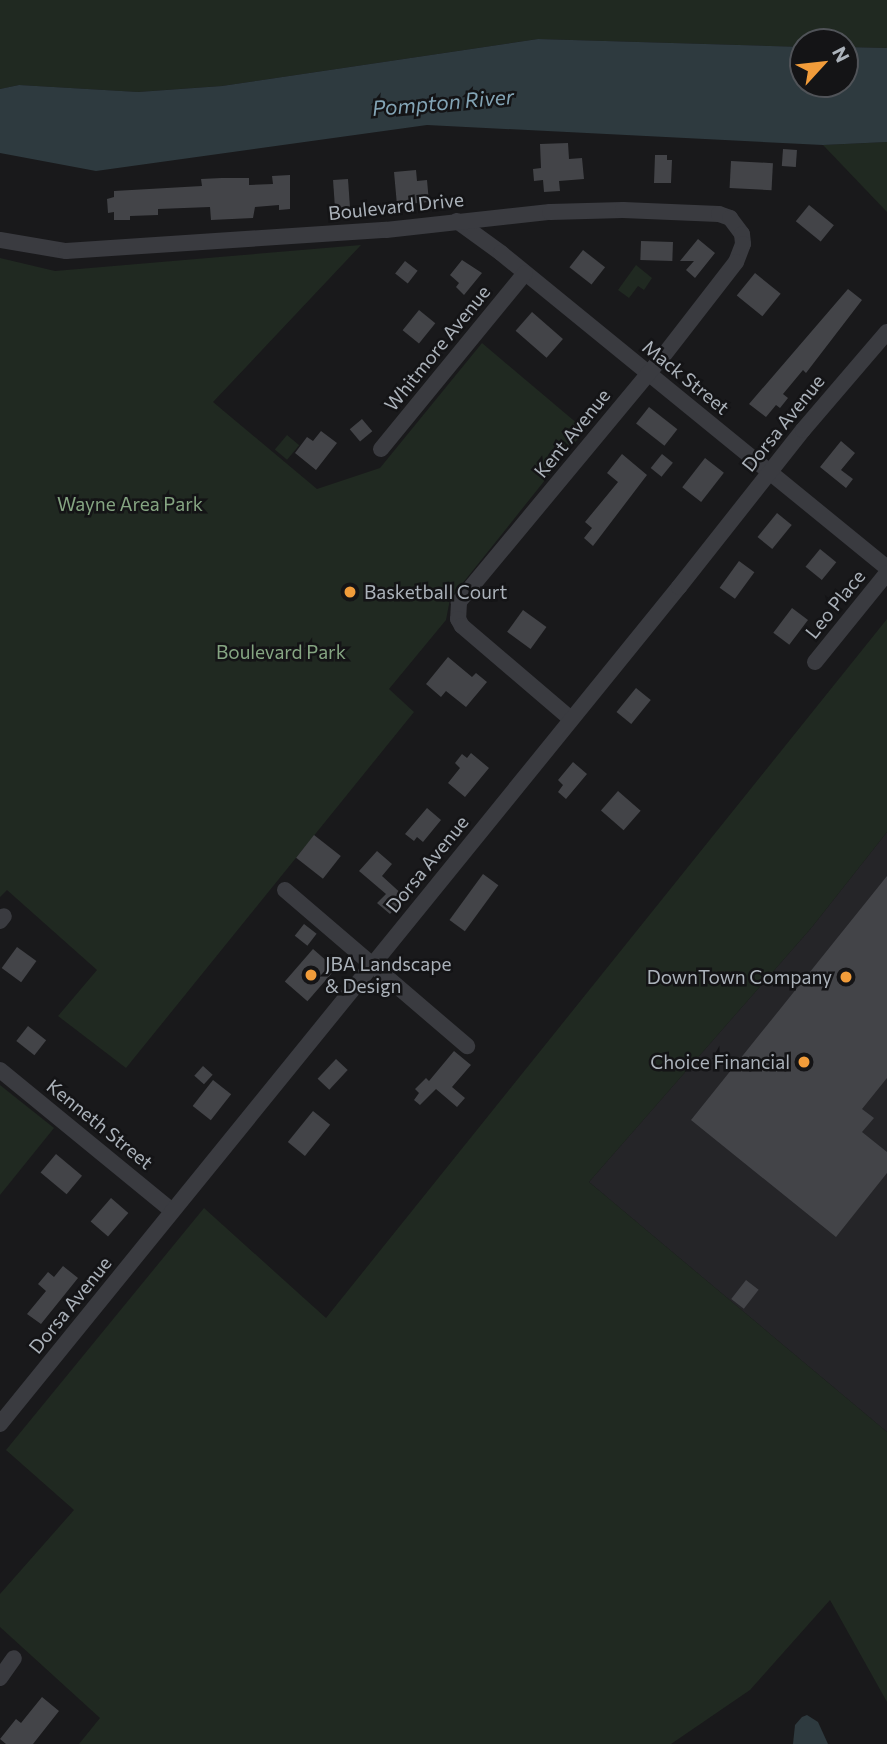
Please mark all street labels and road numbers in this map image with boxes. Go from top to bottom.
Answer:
street label: Boulevard Drive [327,188,465,224]
street label: Whitmore Avenue [379,281,495,415]
street label: Mack Street [638,335,734,419]
street label: Dorsa Avenue [737,370,829,476]
street label: Kent Avenue [529,384,615,482]
street label: Leo Place [800,565,870,643]
street label: Dorsa Avenue [381,811,473,917]
street label: Kenneth Street [42,1074,158,1174]
street label: Dorsa Avenue [24,1252,116,1358]

